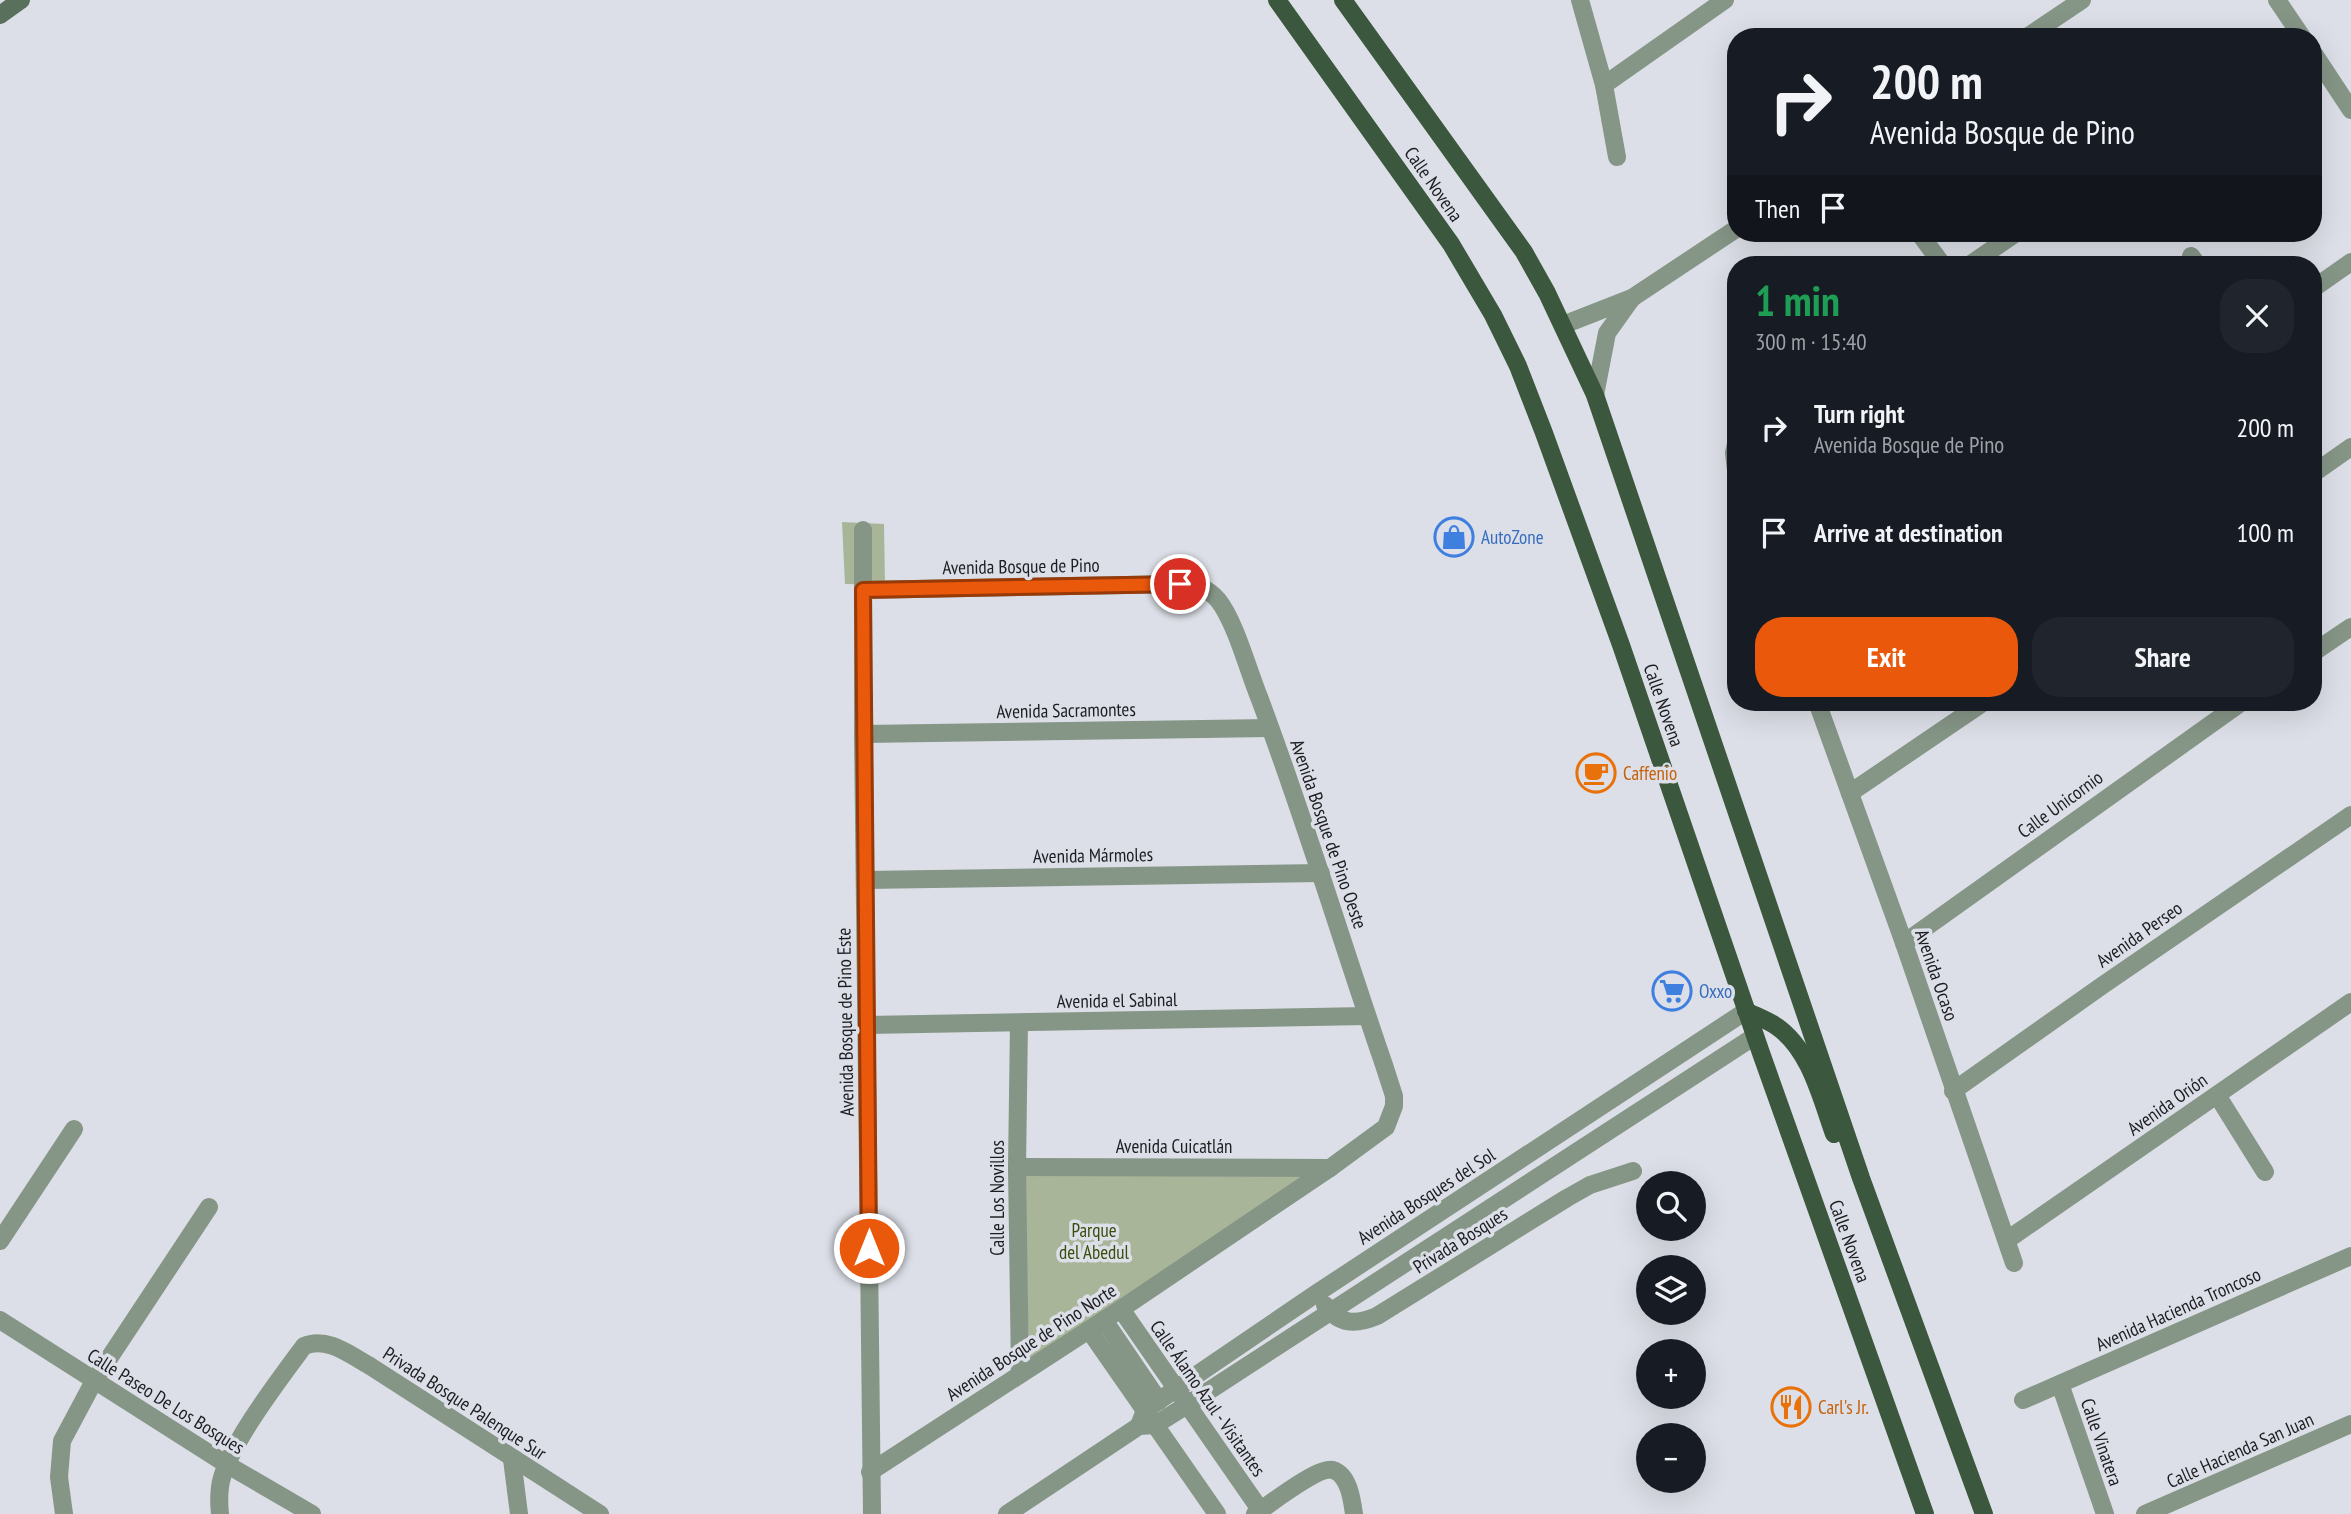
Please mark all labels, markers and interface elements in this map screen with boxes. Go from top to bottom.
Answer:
text: 200 m [1870,49,1983,113]
icon: right [1755,56,1846,147]
text: Avenida Bosque de Pino [1870,111,2135,153]
street label: Calle Novena [1399,142,1469,226]
icon: arrive [1814,189,1852,227]
text: Then [1755,192,1800,225]
text: 1 min [1755,273,1840,328]
button: close [2220,279,2294,353]
text: 300 m · 15:40 [1755,327,1867,356]
text: Turn right [1814,397,1905,430]
icon: right [1755,409,1793,447]
text: 200 m [2236,411,2294,444]
text: Avenida Bosque de Pino [1814,430,2004,459]
icon: arrive [1755,514,1793,552]
shop icon: AutoZone [1433,516,1475,558]
text: Arrive at destination [1814,516,2003,549]
text: 100 m [2236,516,2294,549]
place label: AutoZone [1481,525,1544,549]
street label: Avenida Bosque de Pino [942,553,1100,579]
pin [1150,554,1210,614]
icon: arrive [1161,565,1199,603]
button: Exit [1755,617,2018,697]
button: Share [2032,617,2294,697]
street label: Calle Novena [1639,660,1689,750]
street label: Avenida Sacramontes [996,697,1136,723]
street label: Avenida Bosque de Pino Oeste [1285,736,1373,932]
cafe icon: Caffenio [1575,752,1617,794]
place label: Caffenio [1623,761,1677,785]
street label: Calle Unicornio [2013,765,2107,843]
street label: Avenida Mármoles [1033,842,1153,868]
street label: Avenida Perseo [2091,896,2187,972]
street label: Avenida Ocaso [1910,926,1964,1024]
street label: Avenida Bosque de Pino Este [831,927,859,1117]
supermarket icon: Oxxo [1651,970,1693,1012]
place label: Oxxo [1699,979,1732,1003]
street label: Avenida el Sabinal [1056,987,1178,1013]
street label: Avenida Orión [2122,1068,2212,1140]
street label: Avenida Cuicatlán [1116,1134,1232,1158]
street label: Calle Los Novillos [985,1140,1009,1256]
street label: Avenida Bosques del Sol [1353,1142,1500,1250]
map controls [1636,1171,1706,1493]
button: search [1636,1171,1706,1241]
street label: Calle Novena [1824,1196,1876,1286]
street label: Privada Bosques [1408,1202,1512,1278]
position arrow [832,1211,906,1285]
park label: Parque del Abedul [1059,1218,1130,1264]
button: layers [1636,1255,1706,1325]
street label: Avenida Hacienda Troncoso [2092,1262,2264,1356]
street label: Avenida Bosque de Pino Norte [941,1278,1121,1406]
street label: Calle Álamo Azul - Visitantes [1145,1315,1271,1481]
button: + [1636,1339,1706,1409]
street label: Privada Bosque Palenque Sur [379,1341,552,1465]
street label: Calle Paseo De Los Bosques [83,1343,249,1459]
restaurant icon: Carl's Jr. [1770,1386,1812,1428]
place label: Carl's Jr. [1818,1395,1869,1419]
street label: Calle Vinatera [2076,1395,2128,1489]
street label: Calle Hacienda San Juan [2163,1407,2317,1493]
button: − [1636,1423,1706,1493]

